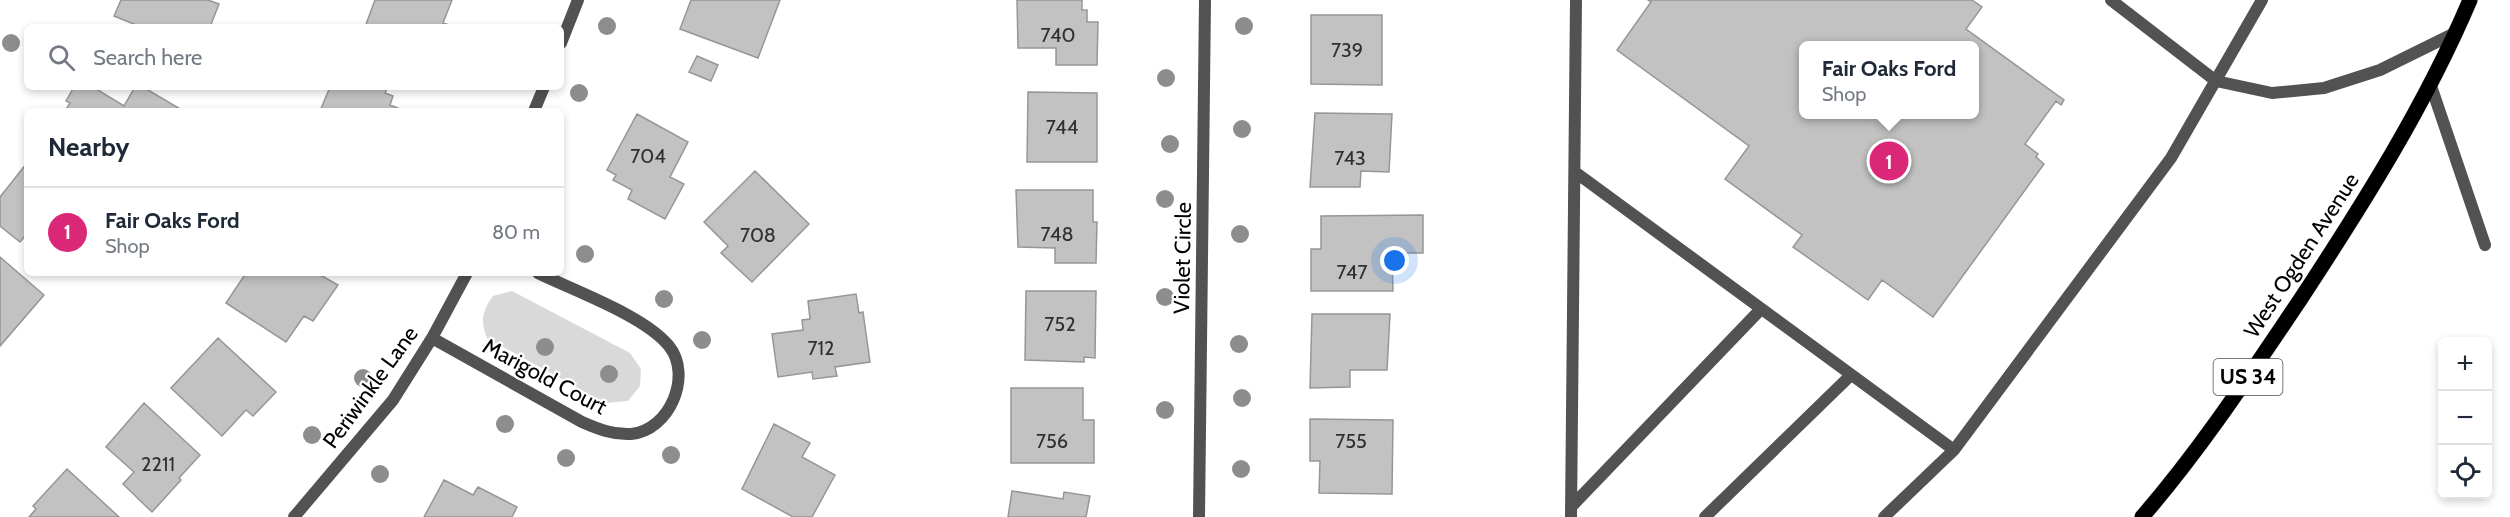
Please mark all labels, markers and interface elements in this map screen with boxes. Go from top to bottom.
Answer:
house number: 740 [1041,23,1075,47]
search box [24,24,564,90]
house number: 739 [1331,38,1363,62]
icon: search [45,41,78,74]
popup [1799,41,1979,119]
text: Search here [93,44,202,71]
text: Fair Oaks Ford [1822,55,1956,82]
text: Shop [1822,82,1866,106]
house number: 744 [1046,115,1079,139]
text: Nearby [48,131,129,163]
pin: 1 [1870,138,1908,184]
house number: 704 [630,144,666,168]
house number: 743 [1334,146,1366,170]
street label: West Ogden Avenue [2238,168,2365,343]
street label: Violet Circle [1168,202,1197,314]
text: Fair Oaks Ford [105,207,240,234]
text: 1 [64,220,71,244]
text: 80 m [492,220,540,244]
house number: 748 [1040,222,1074,246]
house number: 708 [740,223,776,247]
text: Shop [105,234,150,258]
your location [1380,246,1409,275]
house number: 747 [1337,260,1367,284]
house number: 752 [1044,312,1076,336]
street label: Periwinkle Lane [317,321,424,454]
street label: Marigold Court [478,332,612,421]
house number: 712 [807,336,835,360]
map controls [2438,337,2492,499]
button: + [2438,337,2492,391]
road number: US 34 [2214,359,2282,395]
button: − [2438,391,2492,445]
house number: 756 [1036,429,1068,453]
house number: 755 [1335,429,1367,453]
button: locate [2438,445,2492,499]
house number: 2211 [141,452,175,476]

